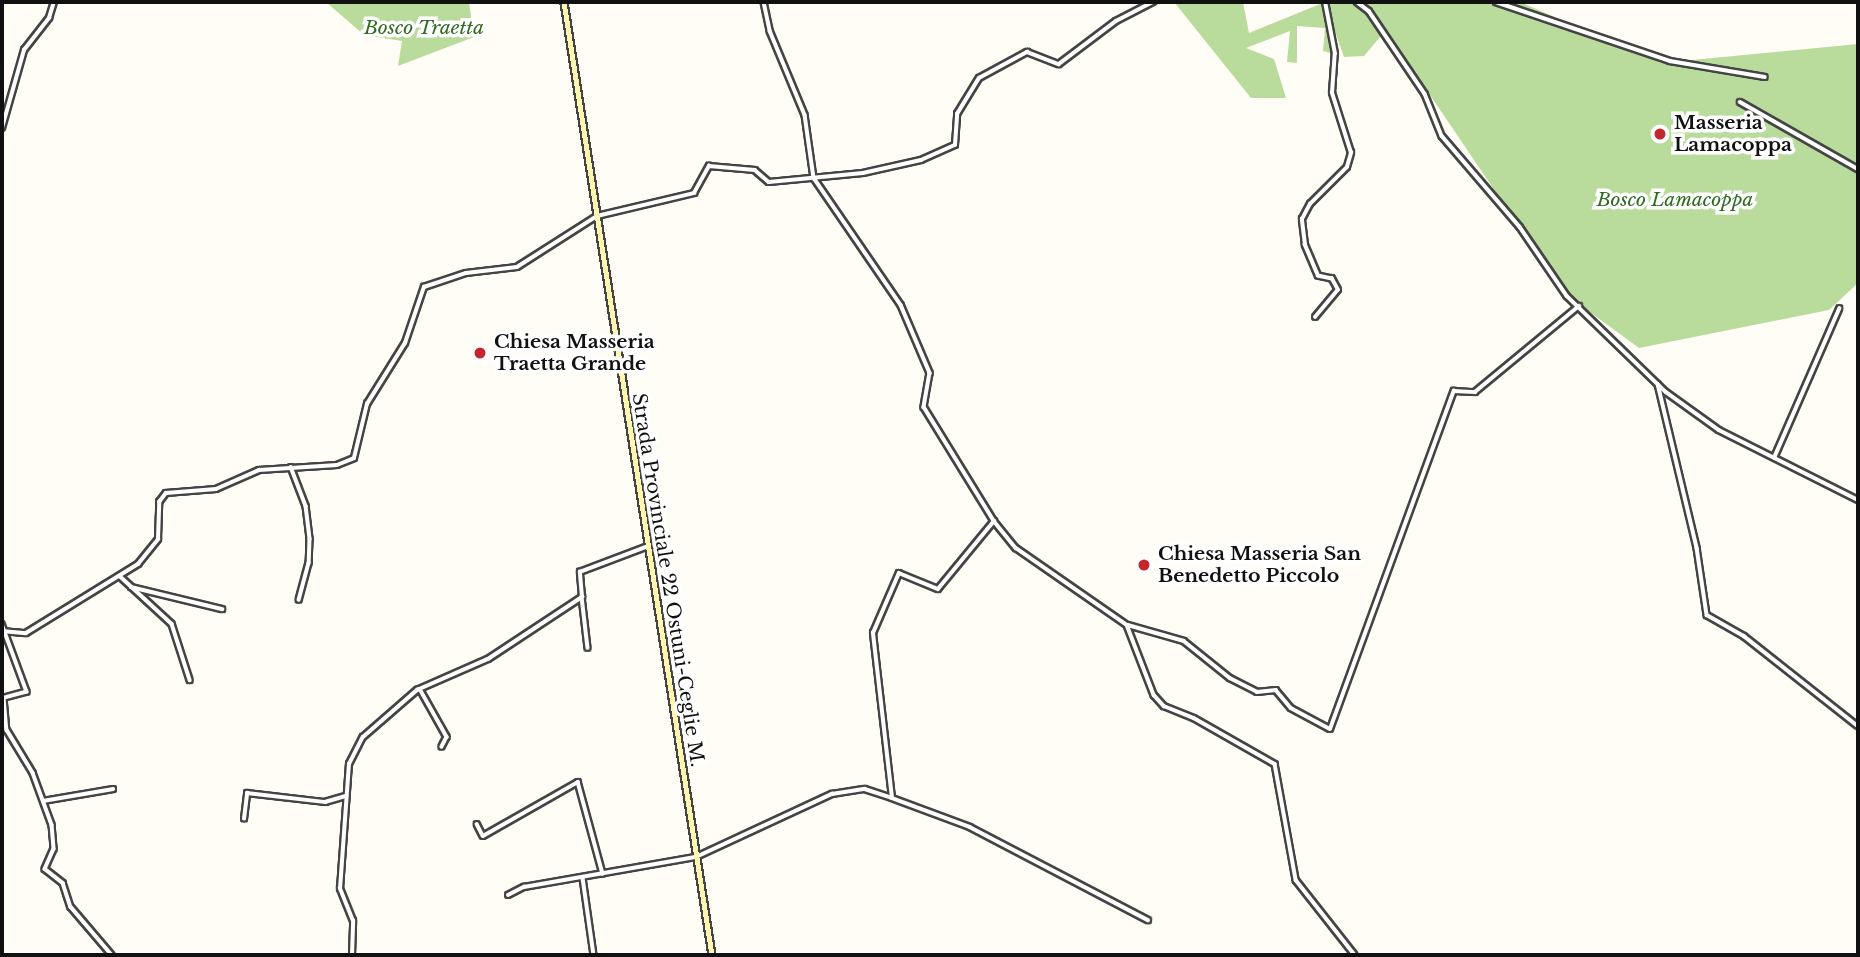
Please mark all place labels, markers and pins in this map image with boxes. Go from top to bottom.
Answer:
place label: Masseria Lamacoppa [1674,112,1792,156]
marker: Masseria Lamacoppa [1652,126,1668,142]
place label: Chiesa Masseria Traetta Grande [494,331,655,375]
marker: Chiesa Masseria Traetta Grande [472,345,488,361]
place label: Chiesa Masseria San Benedetto Piccolo [1158,543,1361,587]
marker: Chiesa Masseria San Benedetto Piccolo [1136,557,1152,573]

